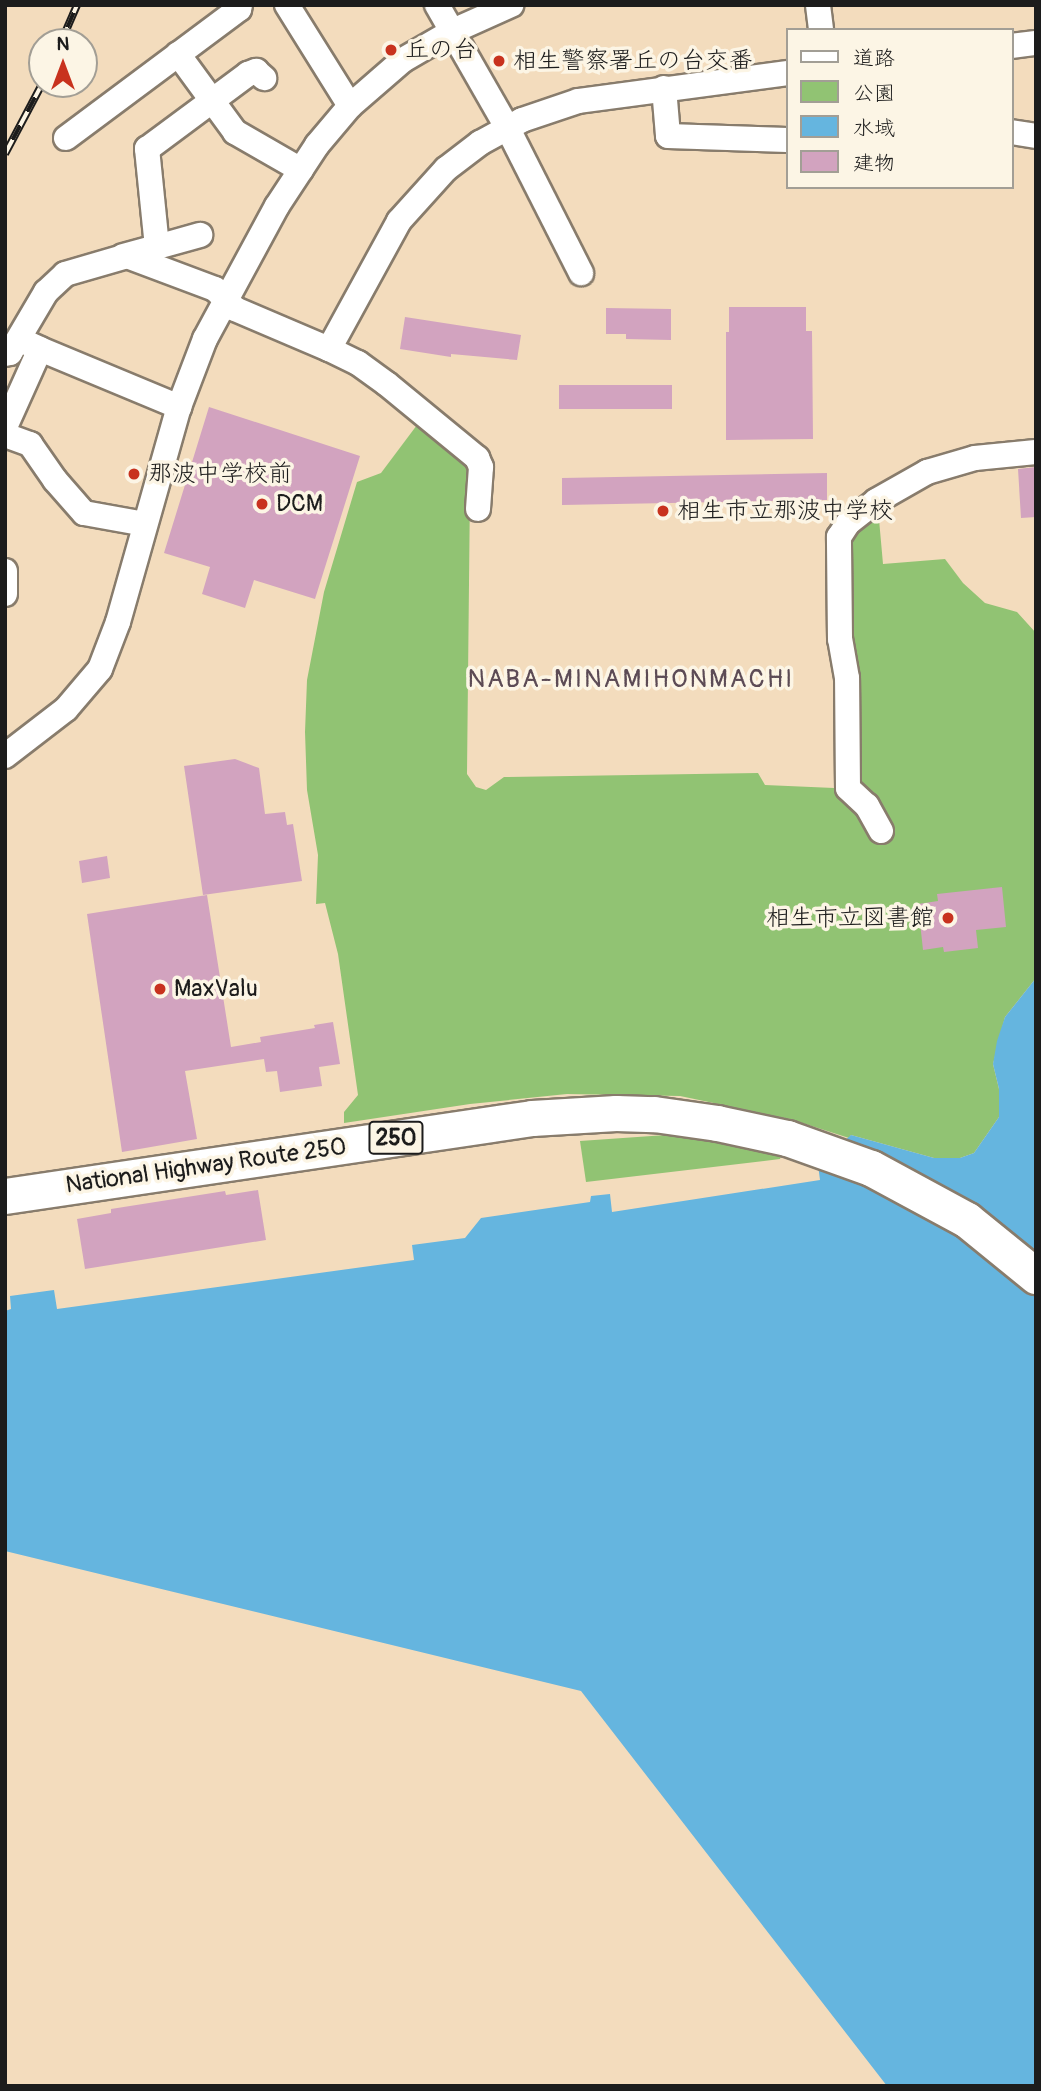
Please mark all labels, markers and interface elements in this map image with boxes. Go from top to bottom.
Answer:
north arrow [28,28,98,98]
legend [786,28,1013,189]
text: N [57,32,69,56]
place label: 丘の台 [405,36,477,64]
marker: 丘の台 [383,42,399,58]
text: 道路 [853,45,895,72]
place label: 相生警察署丘の台交番 [513,47,753,75]
marker: 相生警察署丘の台交番 [491,53,507,69]
text: 公園 [853,80,895,107]
text: 水域 [853,115,895,142]
text: 建物 [853,150,895,177]
place label: 那波中学校前 [148,460,292,488]
marker: 那波中学校前 [126,466,142,482]
place label: DCM [276,490,323,518]
marker: DCM [254,496,270,512]
place label: 相生市立那波中学校 [677,497,893,525]
marker: 相生市立那波中学校 [655,503,671,519]
district label: NABA-MINAMIHONMACHI [470,664,792,696]
place label: 相生市立図書館 [766,904,934,932]
marker: 相生市立図書館 [940,910,956,926]
place label: MaxValu [174,975,258,1003]
marker: MaxValu [152,981,168,997]
road number: 250 [368,1119,424,1158]
street label: National Highway Route 250 [64,1132,348,1200]

